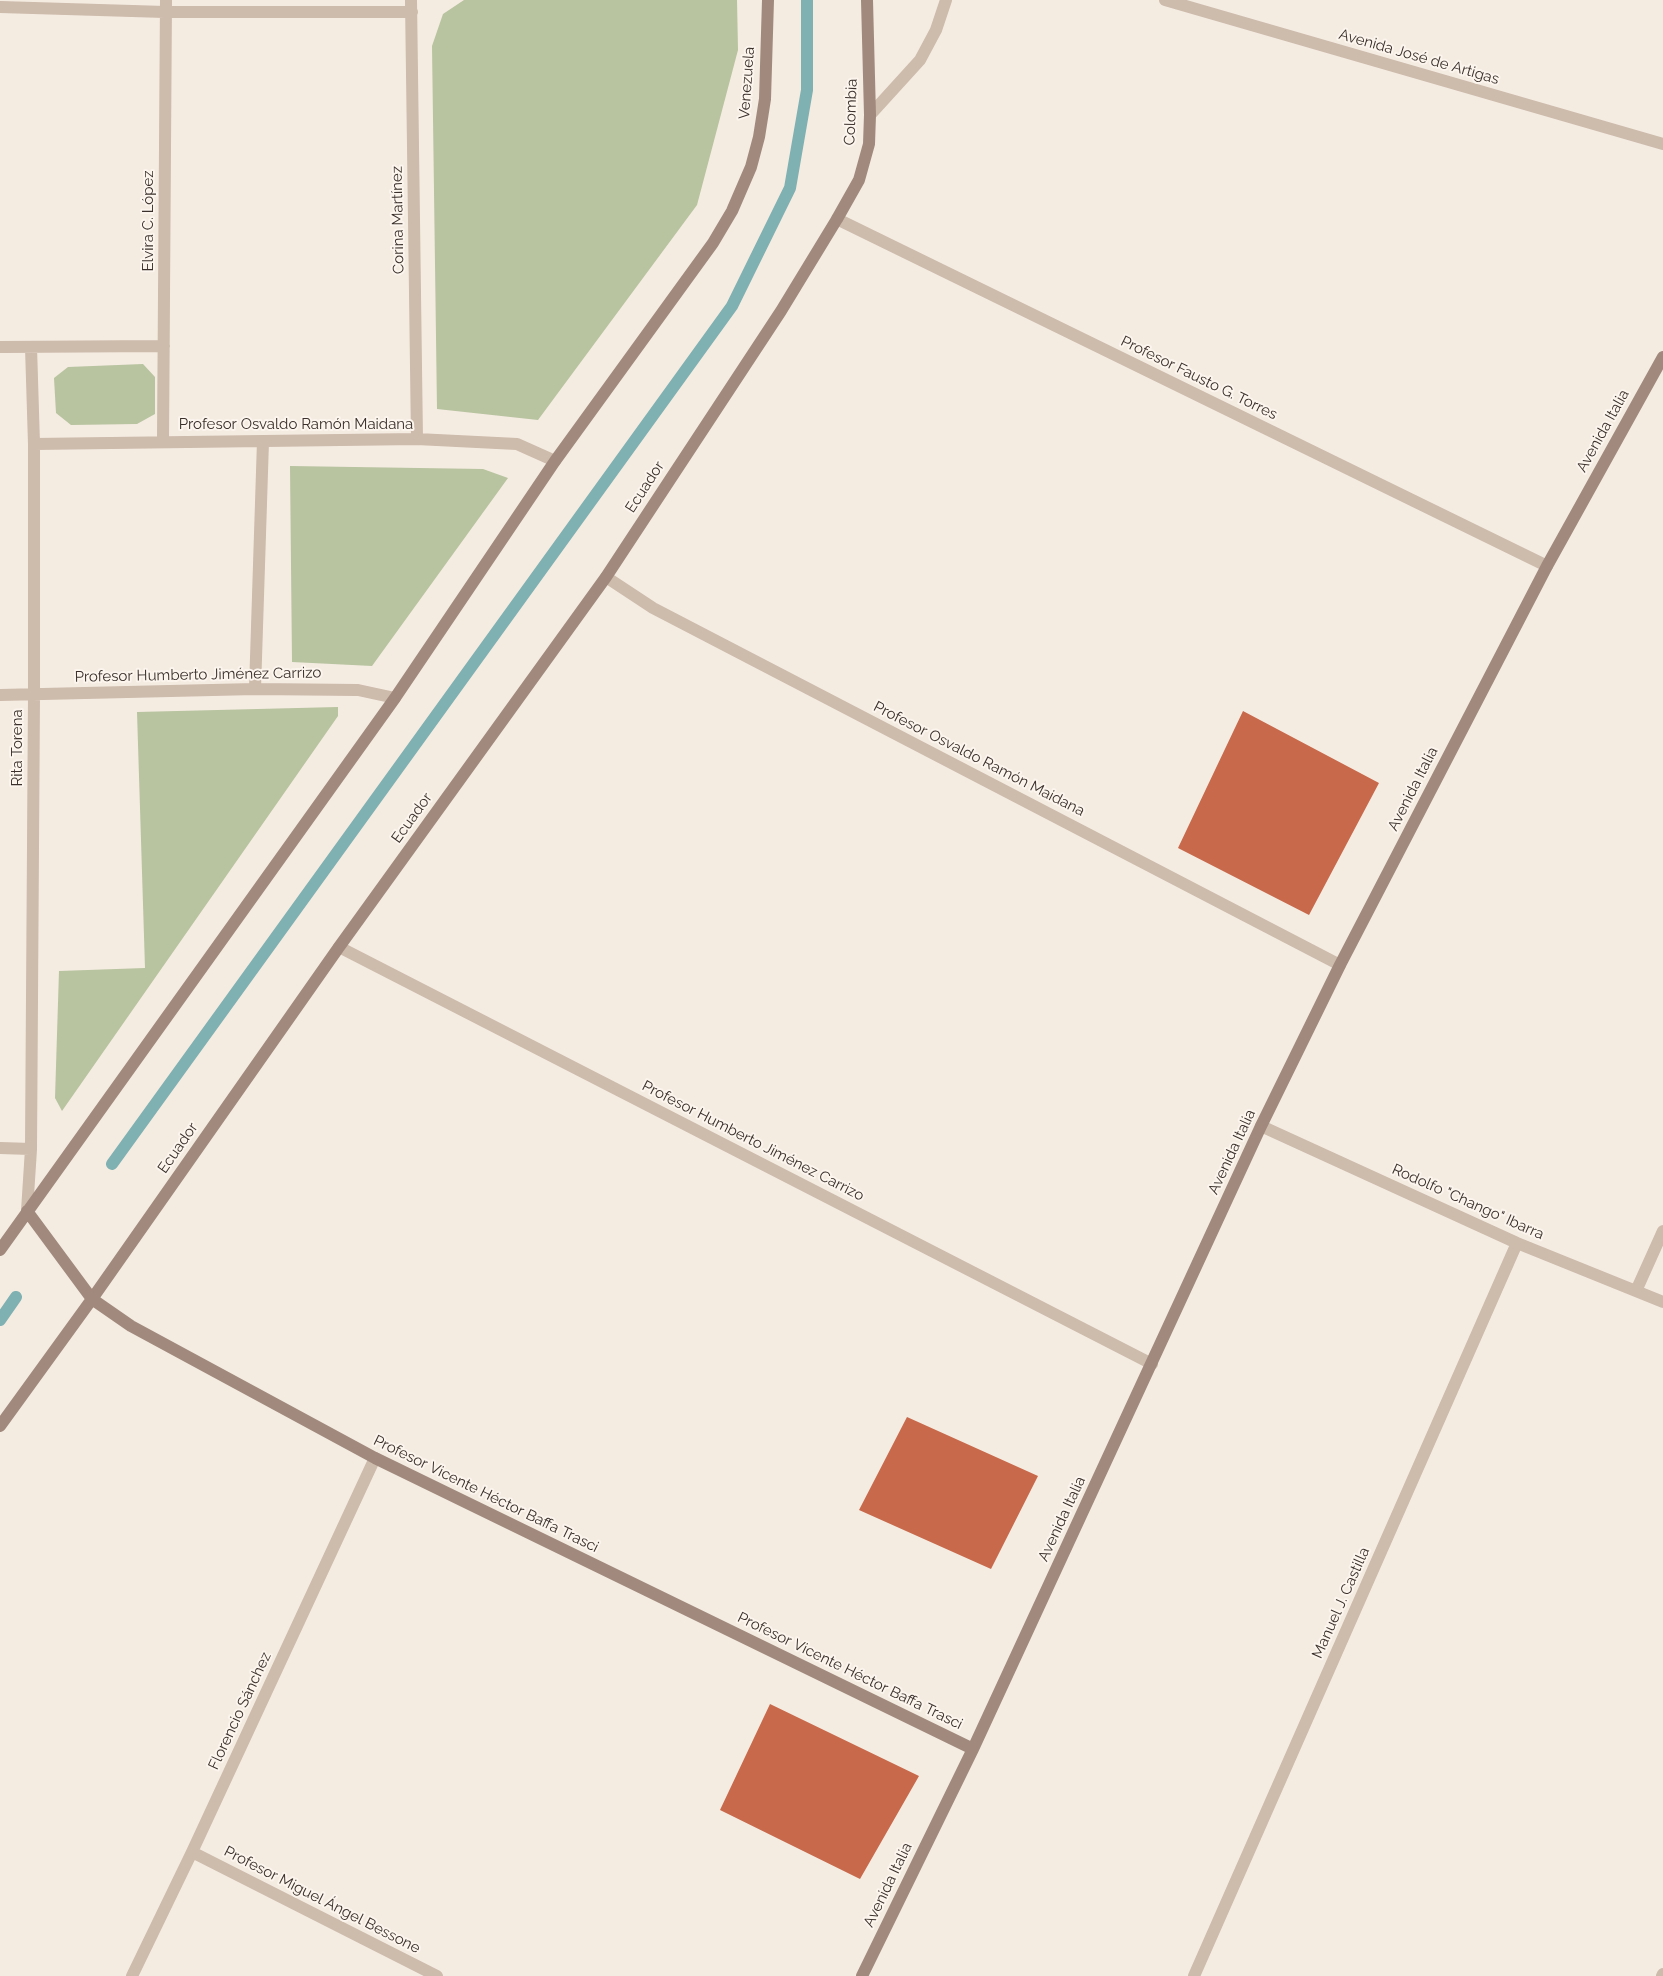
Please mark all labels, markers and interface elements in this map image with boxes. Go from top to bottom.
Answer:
street label: Avenida José de Artigas [1337,26,1501,88]
street label: Venezuela [735,46,759,120]
street label: Colombia [841,78,861,146]
street label: Corina Martínez [388,166,408,274]
street label: Elvira C. López [139,170,157,272]
street label: Profesor Fausto G. Torres [1118,332,1280,424]
street label: Avenida Italia [1573,386,1633,476]
street label: Profesor Osvaldo Ramón Maidana [179,415,413,433]
street label: Ecuador [622,458,668,516]
street label: Profesor Humberto Jiménez Carrizo [74,664,322,686]
street label: Profesor Osvaldo Ramón Maidana [870,698,1088,820]
street label: Rita Torena [8,709,26,787]
street label: Avenida Italia [1384,744,1442,834]
street label: Ecuador [388,789,436,847]
street label: Profesor Humberto Jiménez Carrizo [639,1077,867,1205]
street label: Avenida Italia [1204,1107,1260,1197]
street label: Ecuador [154,1119,202,1177]
street label: Rodolfo "Chango" Ibarra [1389,1160,1547,1244]
street label: Profesor Vicente Héctor Baffa Trasci [371,1432,601,1556]
street label: Avenida Italia [1034,1474,1090,1564]
street label: Manuel J. Castilla [1308,1545,1374,1661]
street label: Profesor Vicente Héctor Baffa Trasci [735,1609,965,1733]
street label: Florencio Sánchez [205,1649,275,1773]
street label: Avenida Italia [860,1840,916,1930]
street label: Profesor Miguel Ángel Bessone [221,1843,423,1957]

